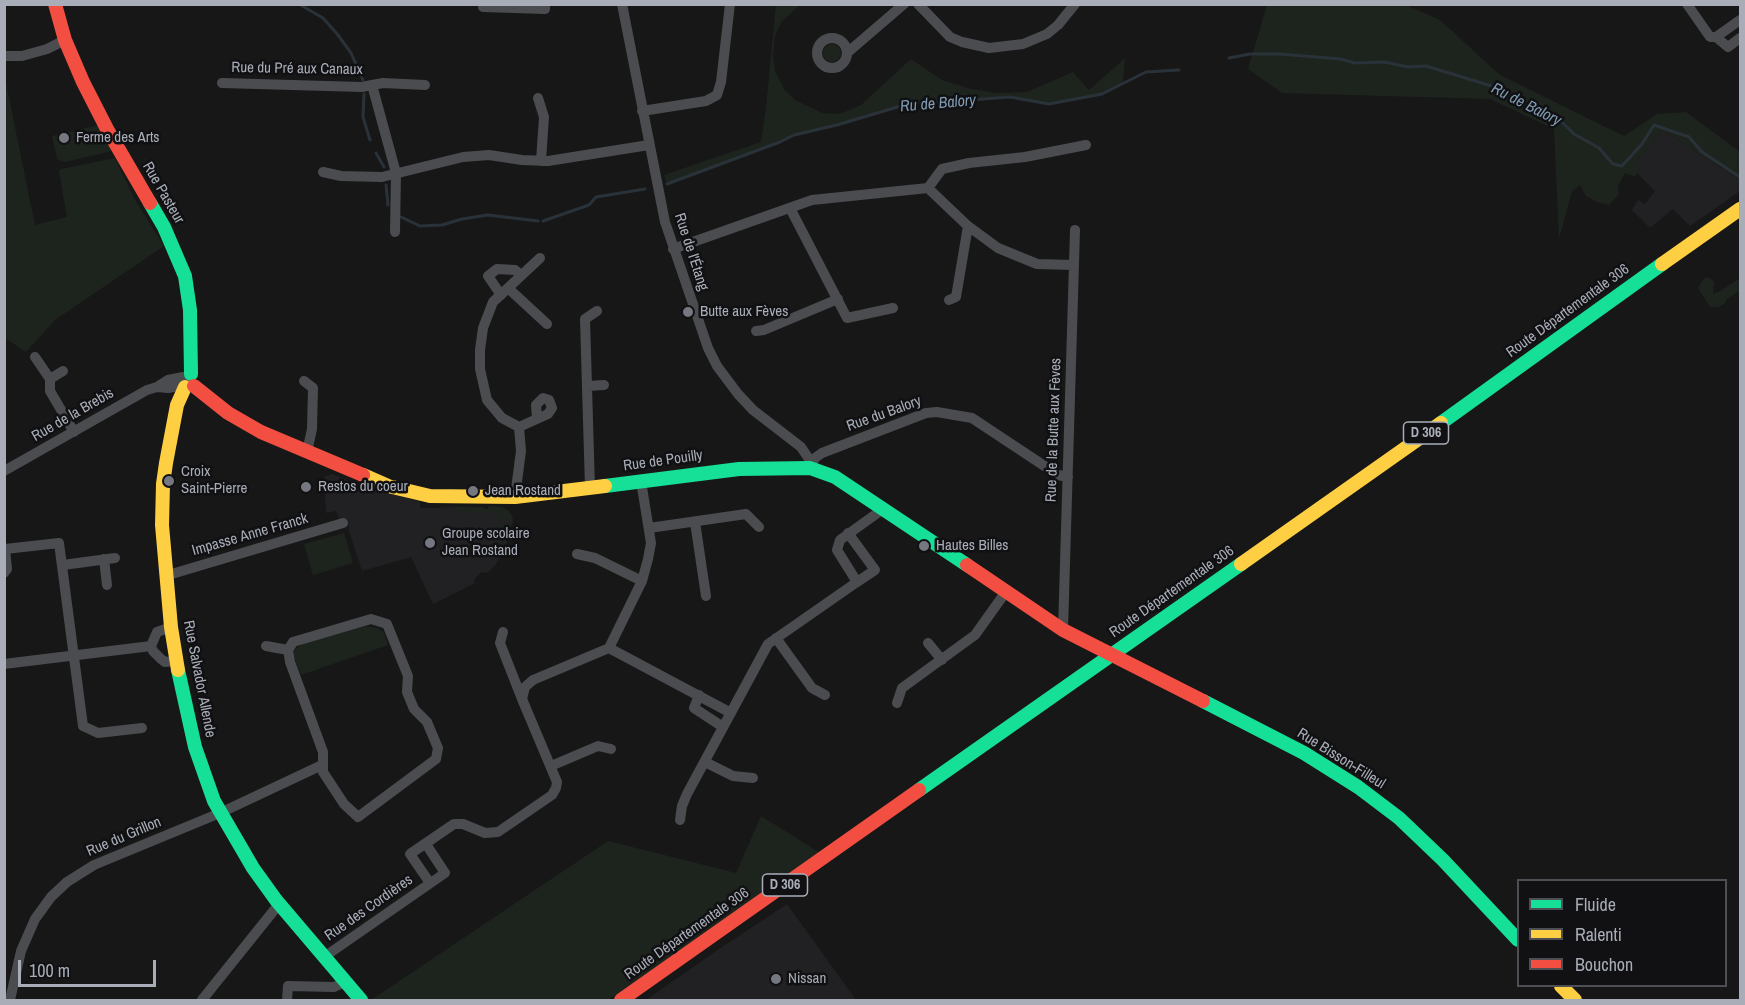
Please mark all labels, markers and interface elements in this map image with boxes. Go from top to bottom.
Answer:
street label: Rue du Pré aux Canaux [231,59,363,79]
water label: Ru de Balory [1488,79,1564,131]
water label: Ru de Balory [899,91,977,117]
place label: Ferme des Arts [76,129,159,147]
marker: Ferme des Arts [57,131,71,145]
street label: Rue Pasteur [138,159,188,227]
street label: Rue de l'Étang [670,211,712,293]
street label: Route Départementale 306 [1503,260,1633,362]
place label: Butte aux Fèves [700,303,788,321]
marker: Butte aux Fèves [681,305,695,319]
street label: Rue de la Butte aux Fèves [1042,358,1066,502]
street label: Rue de la Brebis [29,384,117,446]
street label: Rue du Balory [844,392,924,436]
road number: D 306 [1404,422,1448,444]
street label: Rue de Pouilly [622,447,704,475]
place label: Croix Saint-Pierre [181,463,247,498]
marker: Croix Saint-Pierre [162,474,176,488]
place label: Restos du coeur [318,478,408,496]
marker: Restos du coeur [299,480,313,494]
place label: Jean Rostand [485,482,561,500]
marker: Jean Rostand [466,484,480,498]
street label: Impasse Anne Franck [190,510,310,560]
place label: Groupe scolaire Jean Rostand [442,525,530,560]
marker: Groupe scolaire Jean Rostand [423,536,437,550]
place label: Hautes Billes [936,537,1008,555]
marker: Hautes Billes [917,539,931,553]
street label: Route Départementale 306 [1106,542,1238,642]
street label: Rue Salvador Allende [179,619,219,739]
street label: Rue Bisson-Filleul [1294,725,1388,793]
street label: Rue du Grillon [84,813,164,861]
street label: Rue des Cordières [322,871,416,945]
road number: D 306 [762,874,808,896]
legend [1517,879,1727,987]
street label: Route Départementale 306 [621,884,753,984]
text: Fluide [1575,892,1616,917]
text: Ralenti [1575,922,1622,947]
scale bar [21,948,159,986]
text: Bouchon [1575,952,1633,977]
text: 100 m [29,958,70,983]
place label: Nissan [788,970,826,988]
marker: Nissan [769,972,783,986]

